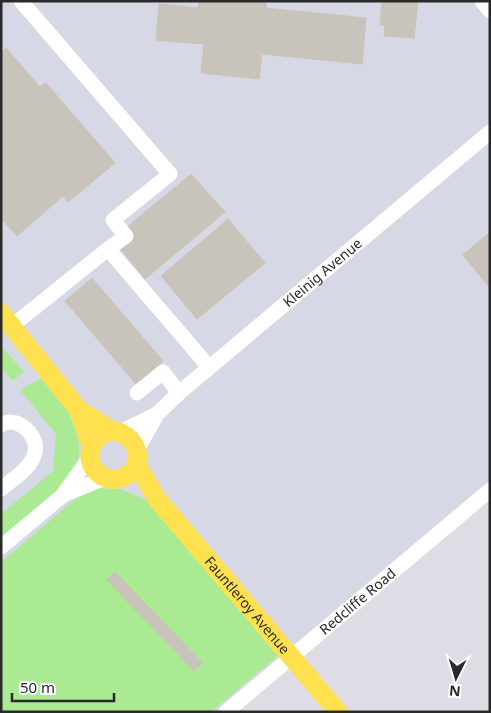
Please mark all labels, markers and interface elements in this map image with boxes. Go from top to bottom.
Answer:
street label: Kleinig Avenue [279,233,366,311]
street label: Fauntleroy Avenue [201,552,295,658]
street label: Redcliffe Road [315,563,399,638]
north arrow [431,653,481,703]
scale bar [12,670,115,702]
text: 50 m [20,677,55,697]
text: N [448,681,461,701]

